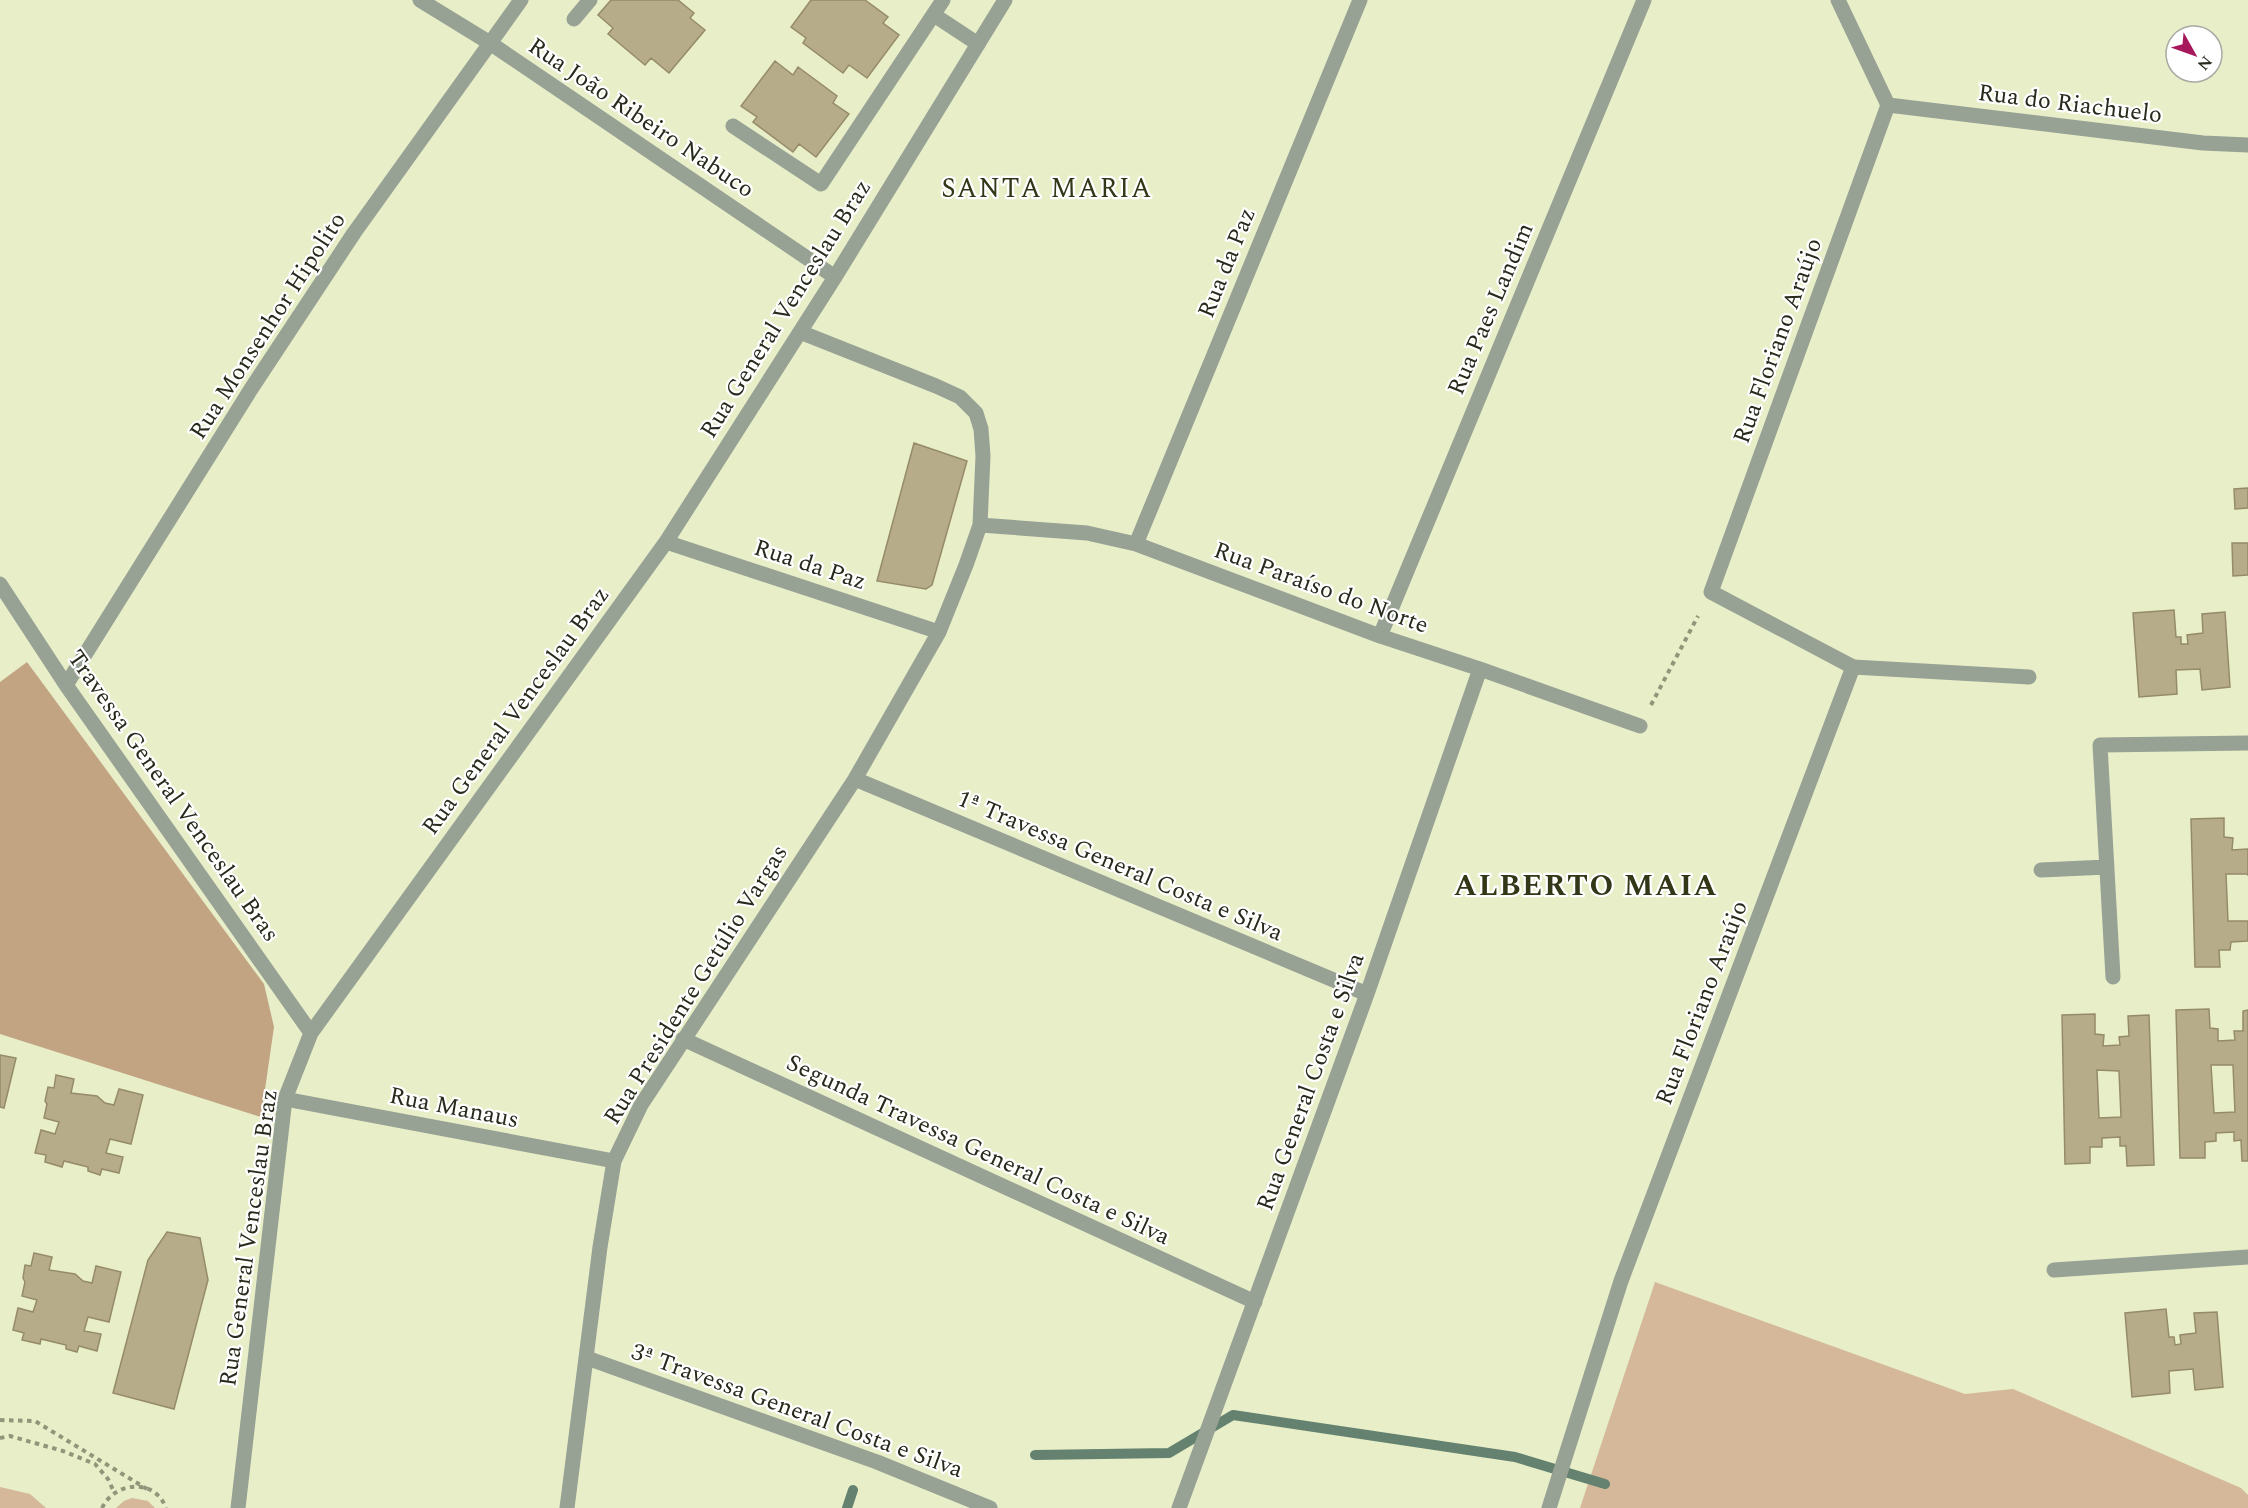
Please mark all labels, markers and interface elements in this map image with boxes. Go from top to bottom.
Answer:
north arrow [2164,24,2224,84]
street label: Rua João Ribeiro Nabuco [521,29,761,207]
text: N [2191,50,2218,76]
street label: Rua do Riachuelo [1976,75,2164,133]
district label: SANTA MARIA [941,168,1153,210]
street label: Rua General Venceslau Braz [691,172,881,446]
street label: Rua da Paz [1189,202,1265,324]
street label: Rua Monsenhor Hipolito [181,205,355,447]
street label: Rua Paes Landim [1438,217,1544,401]
street label: Rua Floriano Araújo [1724,233,1832,449]
street label: Rua da Paz [749,530,871,600]
street label: Rua Paraíso do Norte [1209,532,1433,644]
street label: Rua General Venceslau Braz [413,579,619,843]
street label: Travessa General Venceslau Bras [58,642,288,950]
street label: 1ª Travessa General Costa e Silva [951,781,1289,951]
street label: Rua Presidente Getúlio Vargas [595,838,797,1132]
district label: ALBERTO MAIA [1454,863,1718,909]
street label: Rua Floriano Araújo [1646,895,1758,1111]
street label: Rua General Costa e Silva [1248,948,1375,1216]
street label: Segunda Travessa General Costa e Silva [780,1045,1176,1255]
street label: Rua Manaus [386,1078,522,1138]
street label: Rua General Venceslau Braz [210,1087,288,1389]
street label: 3ª Travessa General Costa e Silva [626,1334,968,1488]

